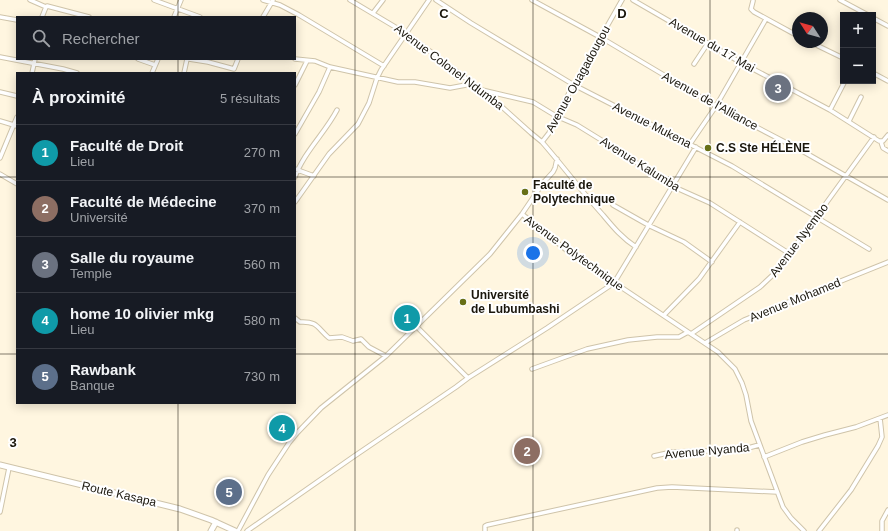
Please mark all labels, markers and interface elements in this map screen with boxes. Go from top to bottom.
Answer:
text: C [439,6,449,21]
text: D [617,6,627,21]
north arrow [792,12,828,48]
map controls [840,12,876,84]
button: + [840,12,876,48]
street label: Avenue du 17 Mai [667,15,757,75]
search box [16,16,296,60]
street label: Avenue Colonel Ndumba [392,21,507,113]
street label: Avenue Ouagadougou [543,23,613,135]
icon: search [30,27,52,49]
text: Rechercher [62,30,140,47]
button: − [840,48,876,84]
street label: Avenue de l'Alliance [660,69,761,133]
pin: 3 [765,73,791,103]
text: À proximité [32,88,126,107]
text: 5 résultats [220,91,280,106]
street label: Avenue Mukena [610,99,694,151]
street label: Avenue Kalumba [598,134,683,194]
text: Faculté de Droit [70,137,183,154]
place label: C.S Ste HÉLÈNE [716,140,810,155]
marker: C.S Ste HÉLÈNE [703,143,713,153]
text: 1 [41,145,49,160]
text: 270 m [244,145,280,160]
text: Lieu [70,154,95,169]
place label: Faculté de Polytechnique [533,178,615,206]
marker: Faculté de Polytechnique [520,187,530,197]
text: Faculté de Médecine [70,193,217,210]
street label: Avenue Nyembo [767,200,831,280]
text: 2 [41,201,49,216]
text: 370 m [244,201,280,216]
text: Université [70,210,128,225]
street label: Avenue Polytechnique [522,212,627,294]
your location [523,243,543,263]
text: Salle du royaume [70,249,194,266]
text: 3 [41,257,49,272]
text: 560 m [244,257,280,272]
text: Temple [70,266,112,281]
street label: Avenue Mohamed [747,275,843,325]
place label: Université de Lubumbashi [471,288,560,316]
marker: Université de Lubumbashi [458,297,468,307]
pin: 1 [394,303,420,333]
text: home 10 olivier mkg [70,305,214,322]
text: 4 [41,313,49,328]
text: 580 m [244,313,280,328]
text: Lieu [70,322,95,337]
text: Rawbank [70,361,136,378]
text: 5 [41,369,49,384]
text: 730 m [244,369,280,384]
text: Banque [70,378,115,393]
pin: 4 [269,413,295,443]
text: 3 [9,435,17,450]
pin: 2 [514,436,540,466]
street label: Avenue Nyanda [664,440,750,462]
pin: 5 [216,477,242,507]
street label: Route Kasapa [80,479,158,509]

